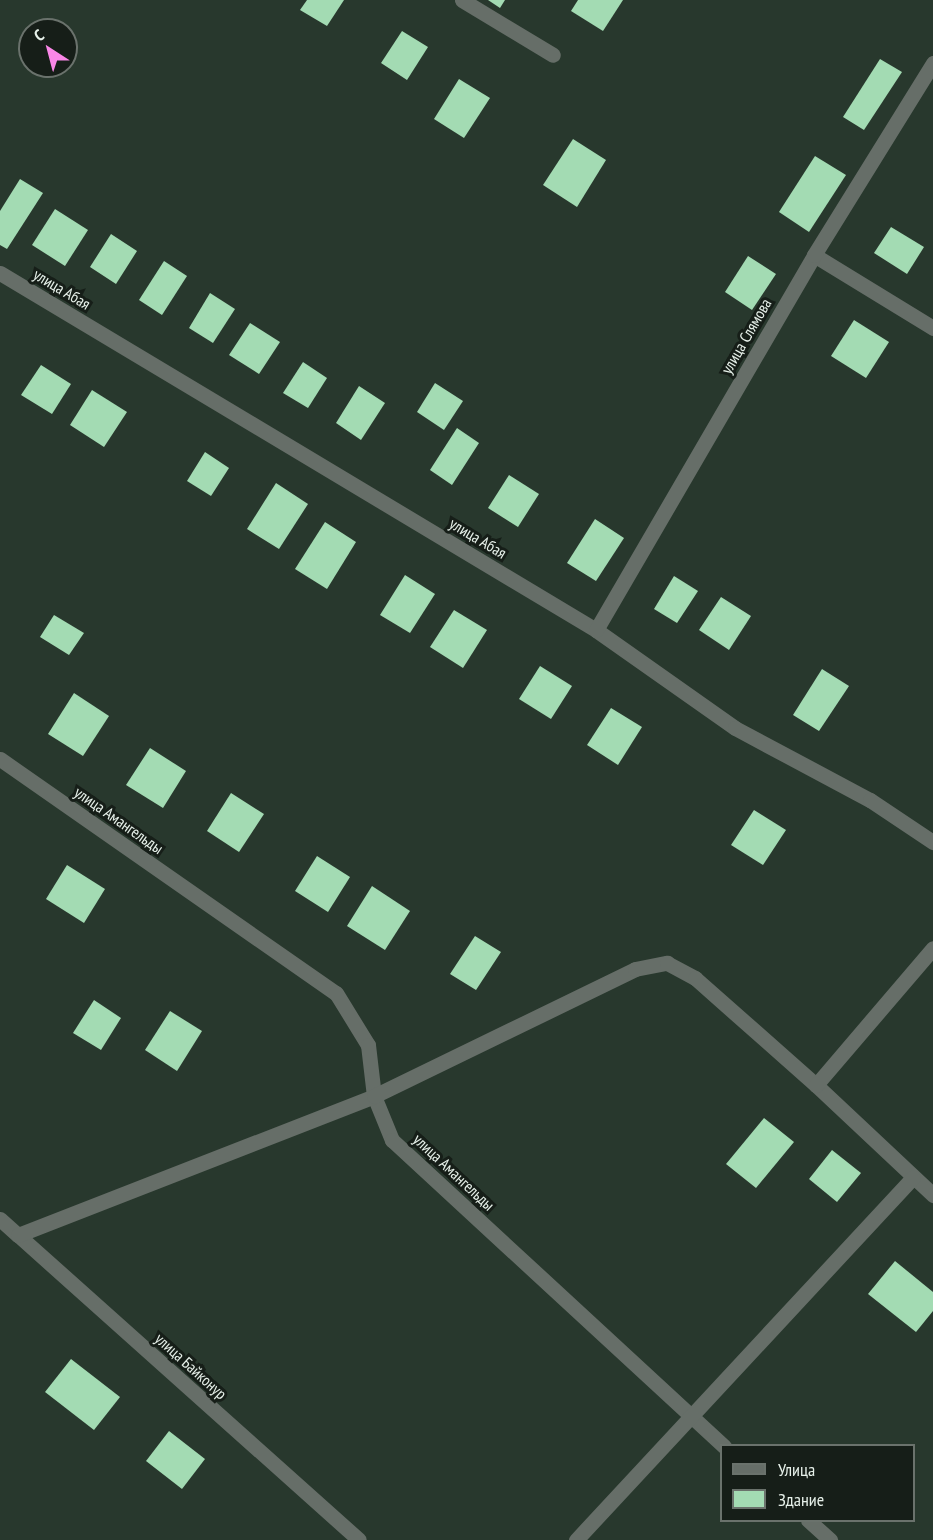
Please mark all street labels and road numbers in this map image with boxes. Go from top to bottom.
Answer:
street label: улица Абая [30,264,94,314]
street label: улица Слямова [717,295,775,377]
street label: улица Абая [446,513,510,563]
street label: улица Амангельды [71,782,167,858]
street label: улица Амангельды [409,1129,499,1215]
street label: улица Байконур [151,1329,231,1403]

